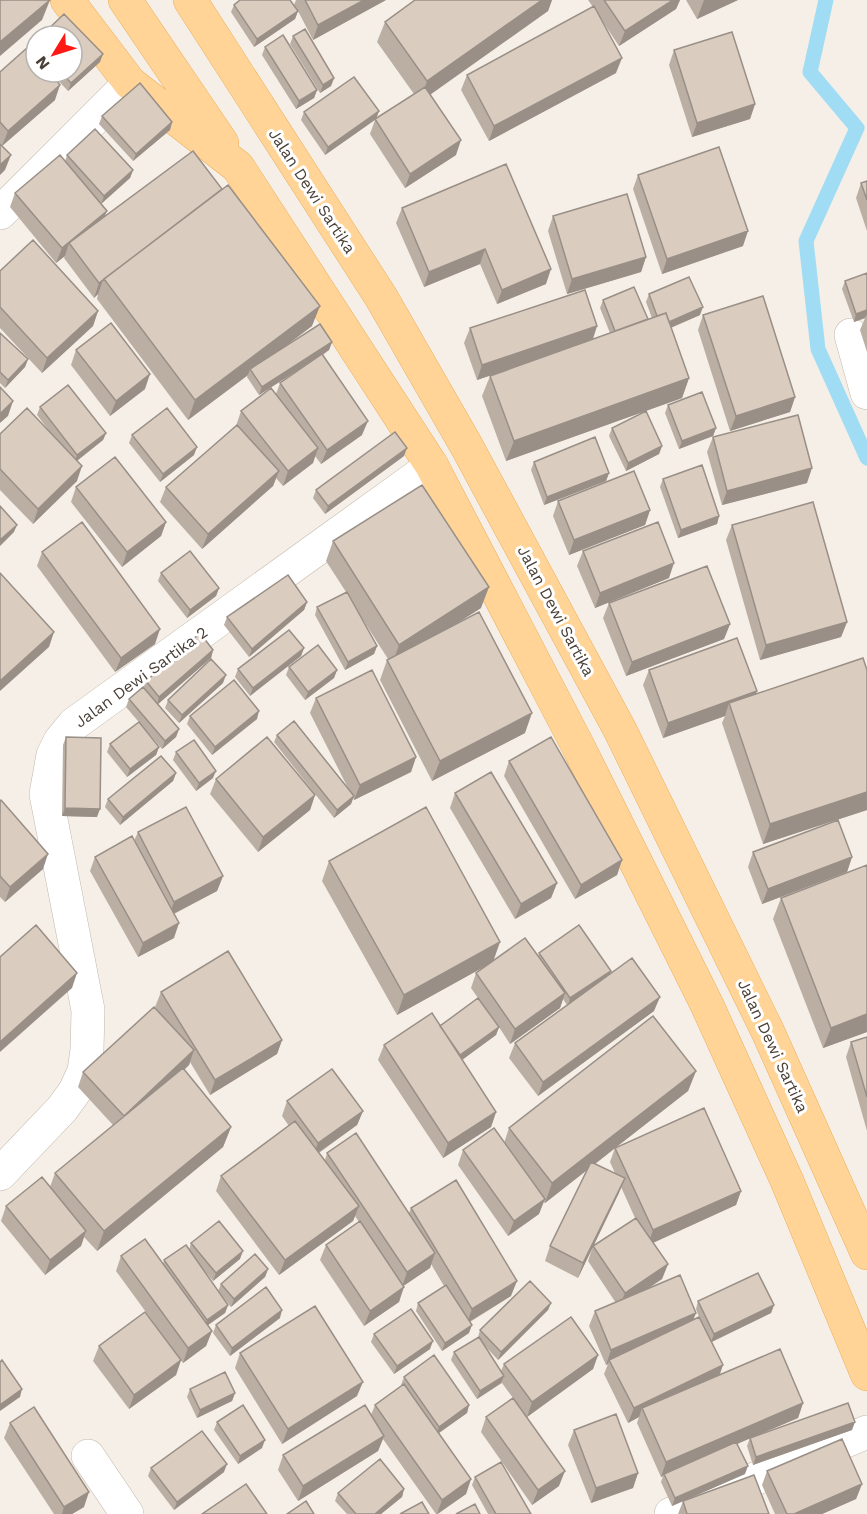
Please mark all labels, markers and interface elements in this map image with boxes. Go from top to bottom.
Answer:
north arrow [24,24,84,84]
text: N [31,52,54,73]
street label: Jalan Dewi Sartika [265,125,359,257]
street label: Jalan Dewi Sartika [514,543,598,679]
street label: Jalan Dewi Sartika 2 [71,622,211,732]
street label: Jalan Dewi Sartika [734,976,812,1116]

